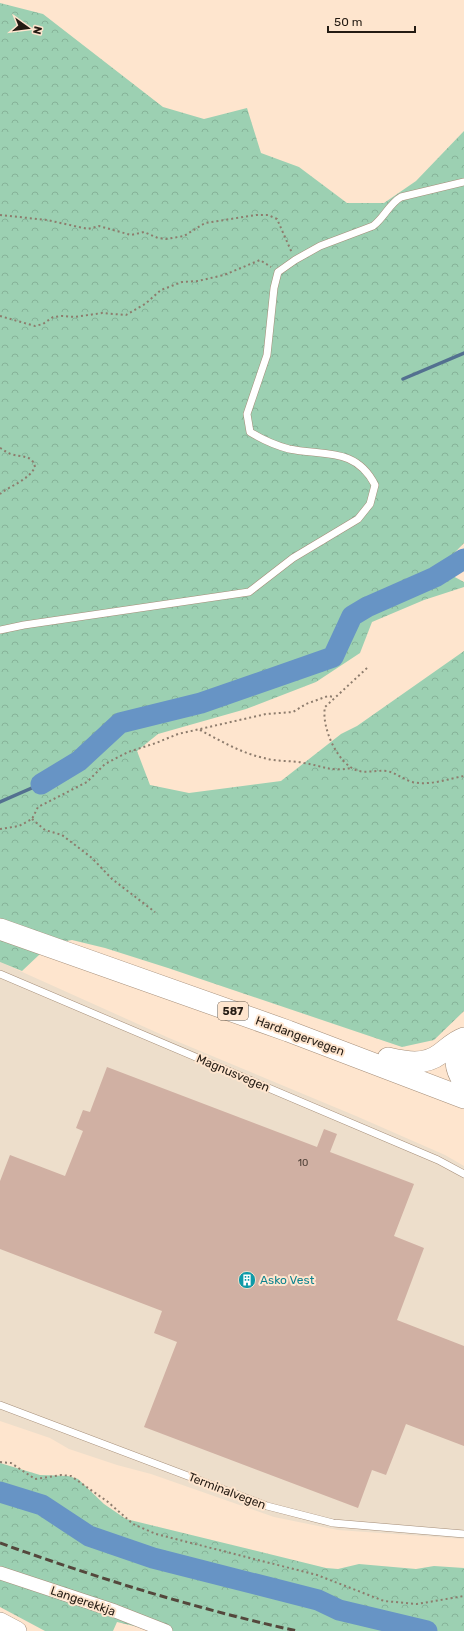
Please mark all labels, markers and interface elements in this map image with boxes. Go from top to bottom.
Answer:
north arrow [8,8,48,48]
scale bar [328,8,415,34]
text: 50 m [334,15,362,29]
text: N [30,25,44,36]
road number: 587 [218,1002,248,1020]
street label: Hardangervegen [254,1013,346,1059]
street label: Magnusvegen [194,1051,272,1095]
house number: 10 [298,1157,308,1169]
building icon: Asko Vest [237,1270,257,1290]
place label: Asko Vest [260,1273,315,1287]
street label: Terminalvegen [186,1470,268,1512]
street label: Langerekkja [49,1583,117,1619]

